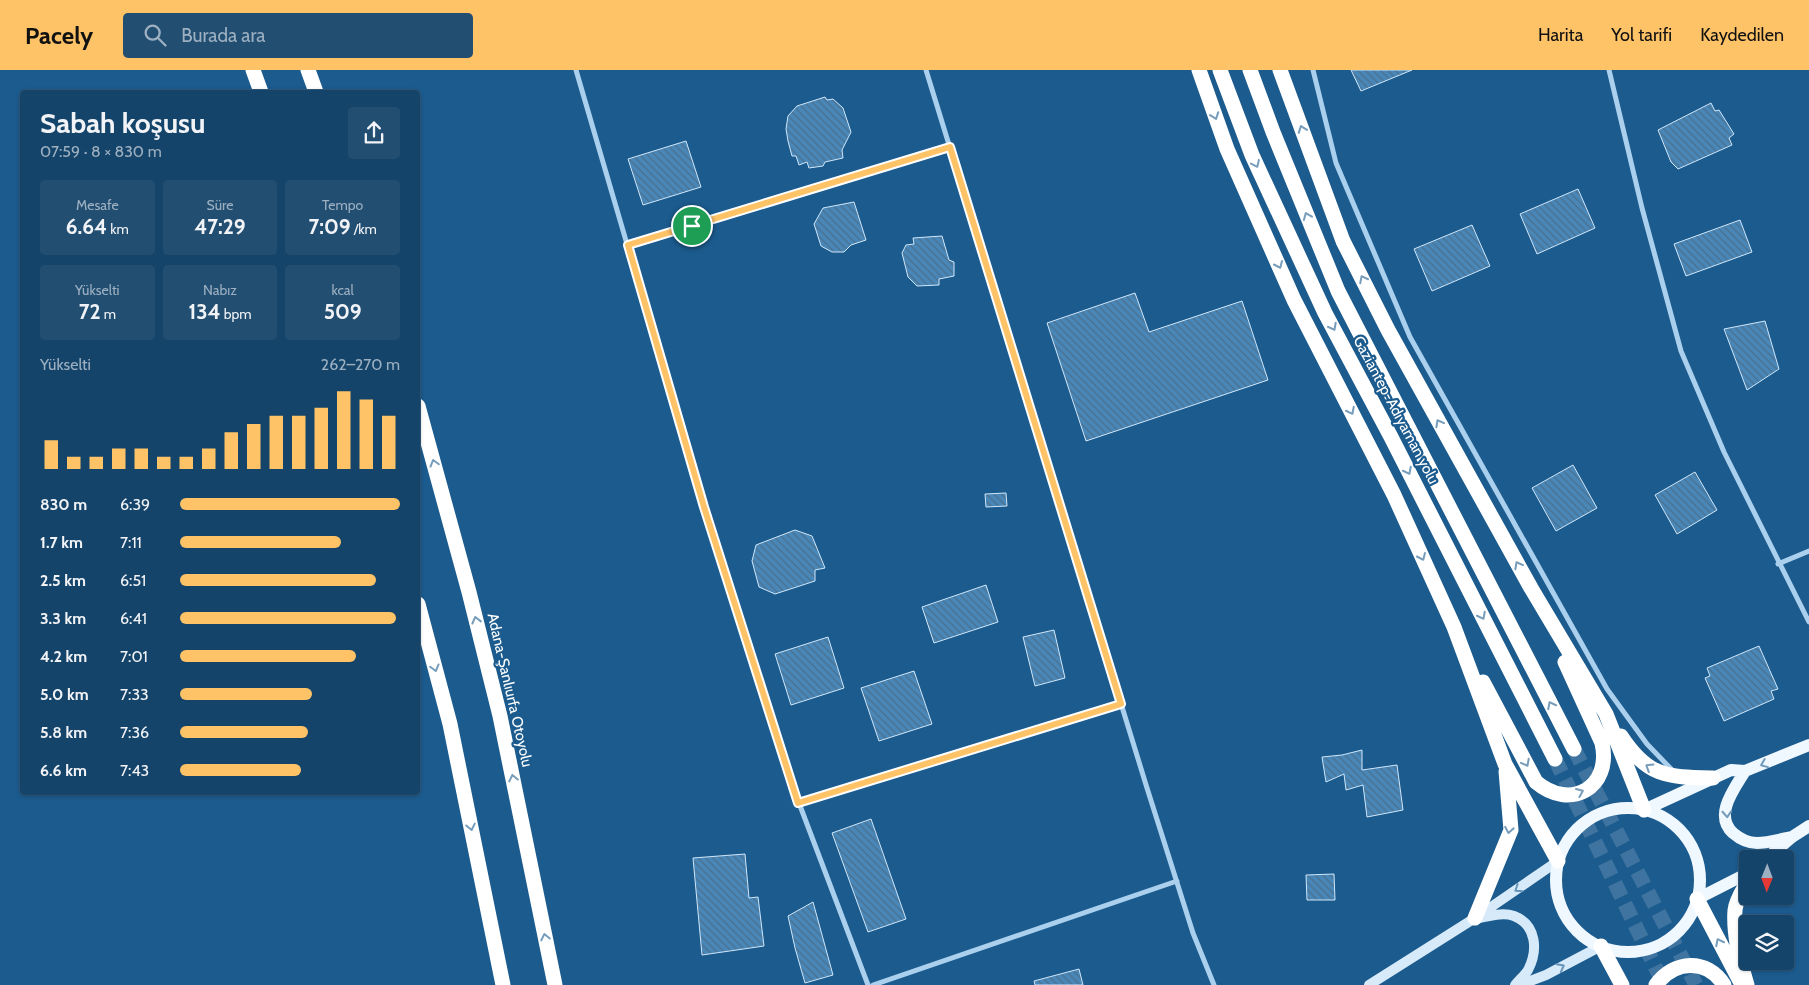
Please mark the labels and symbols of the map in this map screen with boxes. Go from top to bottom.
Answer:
one-way arrow [1209,111,1219,120]
one-way arrow [1298,125,1308,134]
one-way arrow [1250,159,1261,168]
pin [671,205,713,247]
one-way arrow [1303,212,1313,221]
one-way arrow [1272,260,1283,269]
one-way arrow [1359,276,1369,285]
one-way arrow [1327,322,1337,331]
street label: Gaziantep-Adıyaman yolu [1349,333,1443,487]
one-way arrow [1345,406,1355,415]
one-way arrow [1436,419,1446,428]
one-way arrow [429,459,439,467]
one-way arrow [1402,466,1413,475]
one-way arrow [1416,552,1426,561]
one-way arrow [1514,561,1524,570]
street label: Adana-Şanlıurfa Otoyolu [484,611,536,769]
one-way arrow [1476,611,1486,620]
one-way arrow [471,615,482,624]
one-way arrow [429,664,439,672]
one-way arrow [1547,702,1557,711]
one-way arrow [1760,757,1769,768]
one-way arrow [1520,758,1530,767]
one-way arrow [1645,763,1654,773]
one-way arrow [508,774,518,782]
one-way arrow [1575,788,1584,798]
one-way arrow [1721,811,1732,819]
one-way arrow [466,822,476,831]
one-way arrow [1504,826,1514,834]
north arrow [1739,850,1794,905]
one-way arrow [1514,883,1523,892]
one-way arrow [541,933,551,942]
one-way arrow [1715,938,1725,947]
one-way arrow [1556,964,1565,974]

